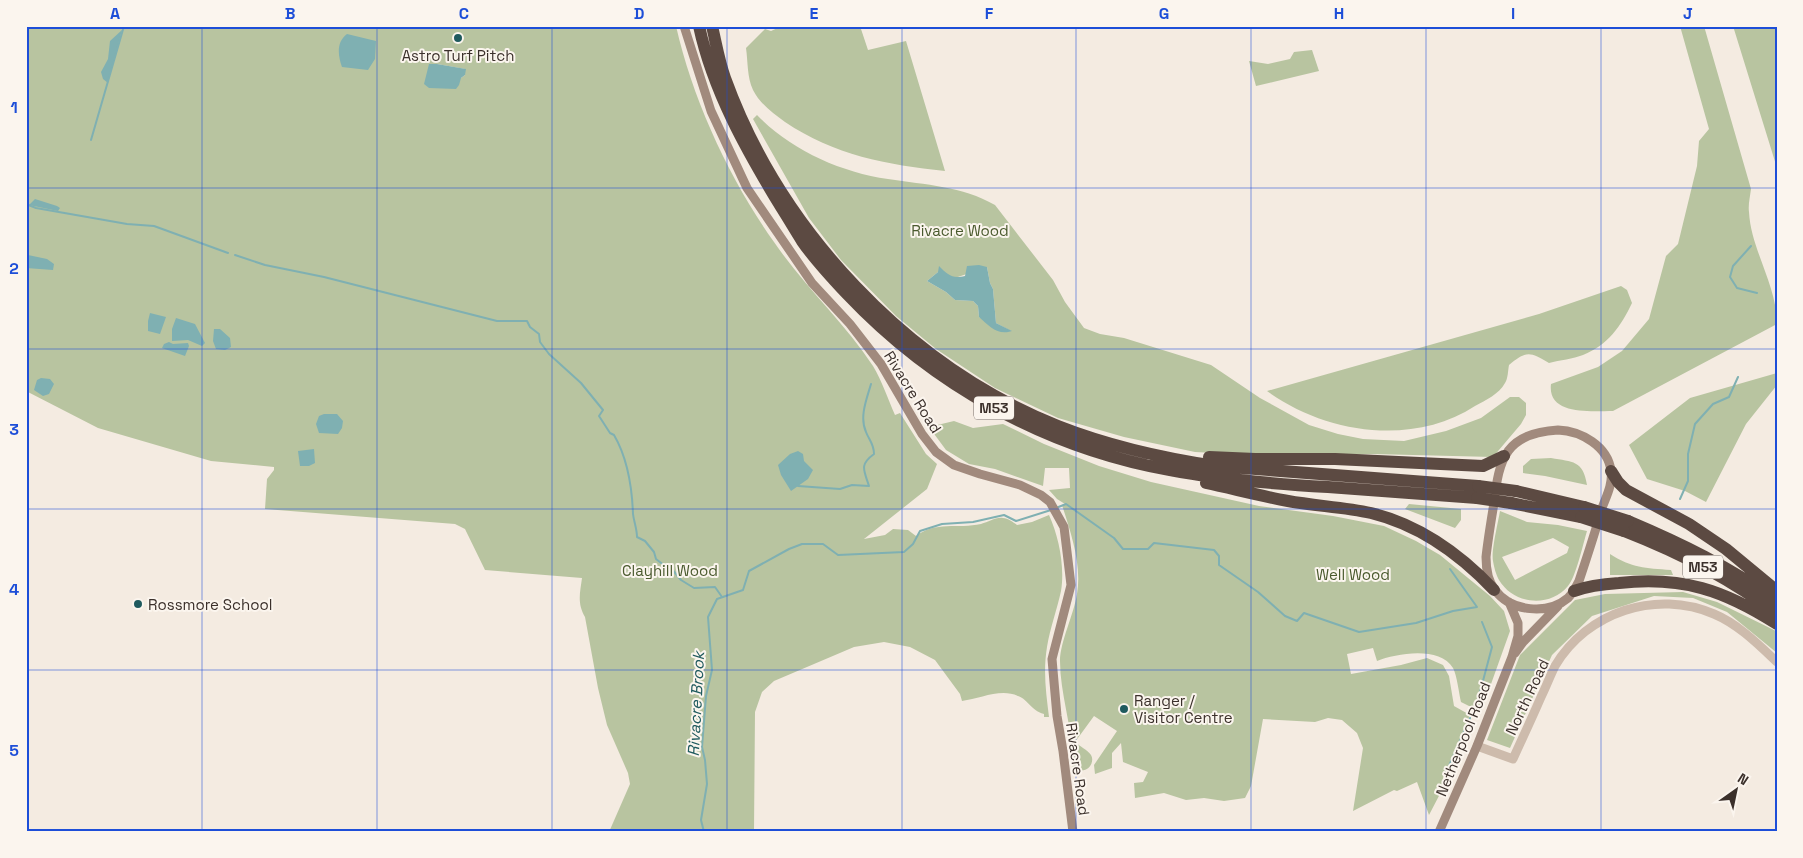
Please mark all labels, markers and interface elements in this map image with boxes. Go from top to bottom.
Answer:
text: A [110,3,120,24]
text: B [285,3,295,24]
text: C [459,3,469,24]
text: D [634,3,644,24]
text: E [810,3,819,24]
text: F [985,3,994,24]
text: G [1159,3,1169,24]
text: H [1334,3,1344,24]
text: I [1511,3,1515,24]
text: J [1683,3,1693,24]
marker: Astro Turf Pitch [452,32,464,44]
place label: Astro Turf Pitch [402,46,514,65]
text: 1 [10,97,18,118]
park label: Rivacre Wood [911,221,1009,240]
text: 2 [9,258,19,279]
street label: Rivacre Road [880,347,946,437]
road number: M53 [974,396,1014,419]
text: 3 [9,419,19,440]
road number: M53 [1683,556,1723,578]
park label: Clayhill Wood [622,561,718,580]
park label: Well Wood [1316,565,1390,584]
text: 4 [9,579,19,600]
place label: Rossmore School [148,595,272,614]
marker: Rossmore School [132,598,144,610]
water label: Rivacre Brook [683,649,709,757]
street label: North Road [1501,656,1553,738]
street label: Netherpool Road [1431,679,1495,799]
place label: Ranger / Visitor Centre [1134,691,1233,727]
marker: Ranger / Visitor Centre [1118,703,1130,715]
street label: Rivacre Road [1062,721,1094,817]
text: 5 [9,740,19,761]
north arrow [1710,766,1760,816]
text: N [1734,769,1752,789]

